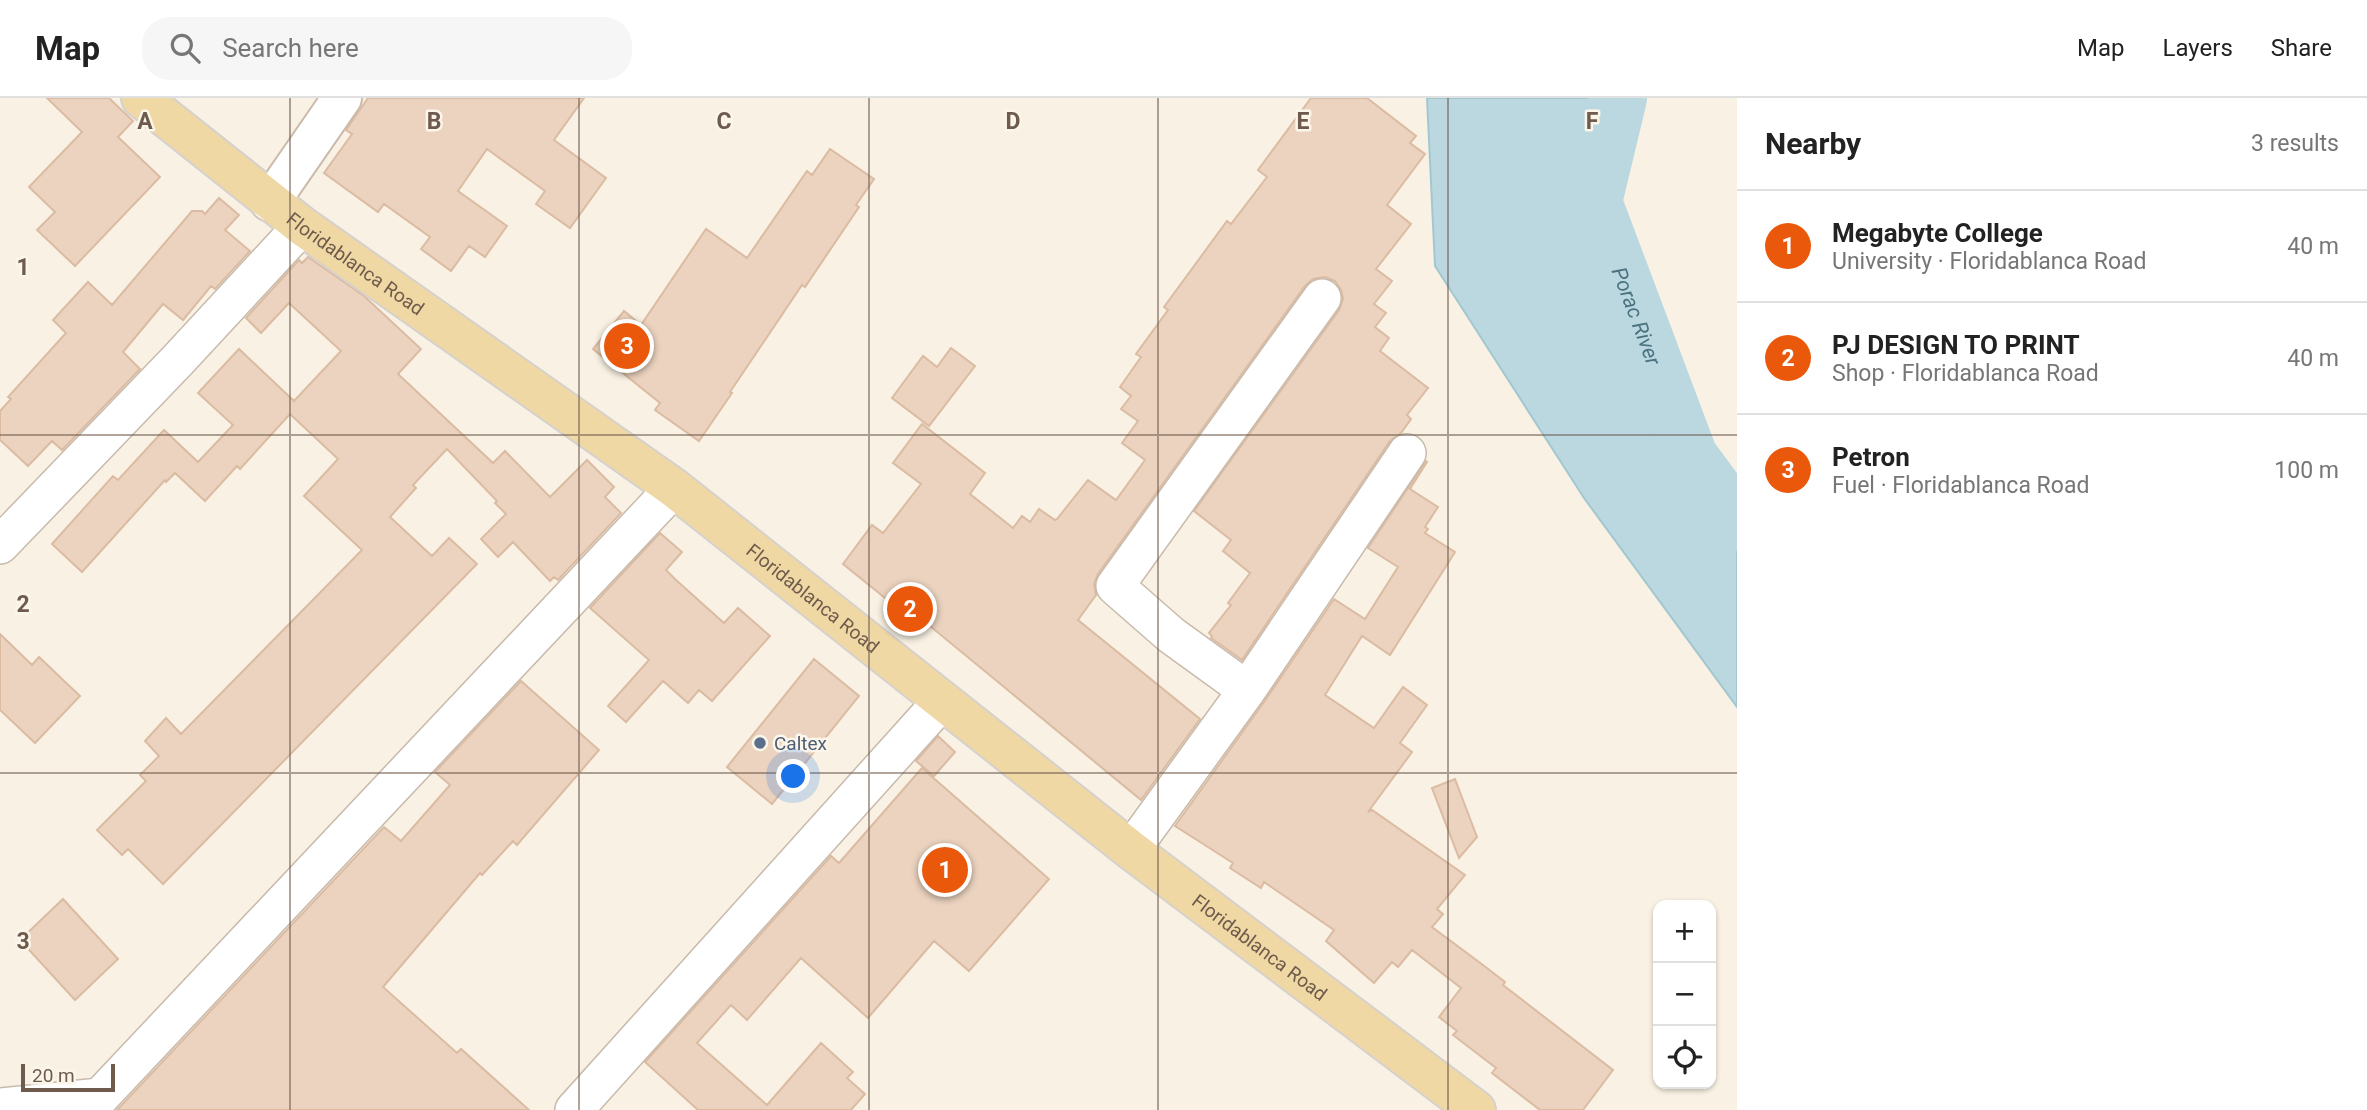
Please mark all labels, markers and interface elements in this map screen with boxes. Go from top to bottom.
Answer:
search box [142,17,632,80]
text: Map [35,29,100,68]
icon: search [166,29,204,67]
text: Search here [222,33,359,63]
text: Map [2077,34,2125,62]
text: Layers [2163,34,2233,62]
text: Share [2271,34,2332,62]
text: A [137,108,153,135]
text: B [427,108,441,135]
text: C [716,108,732,135]
text: D [1006,108,1020,135]
text: E [1297,108,1310,135]
text: F [1586,108,1599,135]
text: Nearby [1765,126,1861,161]
text: 3 results [2251,130,2339,157]
street label: Floridablanca Road [282,207,428,320]
text: Megabyte College [1832,218,2043,248]
text: 1 [1781,233,1795,260]
text: 40 m [2287,233,2339,260]
text: University · Floridablanca Road [1832,248,2147,275]
text: 1 [16,254,30,281]
water label: Porac River [1607,264,1666,370]
pin: 3 [604,320,650,372]
text: PJ DESIGN TO PRINT [1832,330,2080,360]
text: 2 [1781,345,1795,372]
text: 40 m [2287,345,2339,372]
text: Shop · Floridablanca Road [1832,360,2099,387]
text: Petron [1832,442,1910,472]
text: 3 [1781,457,1795,484]
text: 100 m [2274,457,2339,484]
text: Fuel · Floridablanca Road [1832,472,2089,499]
street label: Floridablanca Road [742,539,884,658]
pin: 2 [887,583,933,635]
text: 2 [16,591,30,618]
place label: Caltex [774,732,828,755]
marker: Caltex [752,735,768,751]
your location [776,759,810,793]
pin: 1 [922,844,968,896]
street label: Floridablanca Road [1188,889,1331,1006]
map controls [1653,900,1716,1089]
button: + [1653,900,1716,963]
text: 3 [16,928,30,955]
button: − [1653,963,1716,1026]
button: locate [1653,1026,1716,1089]
scale bar [21,1061,116,1093]
text: 20 m [32,1064,75,1087]

